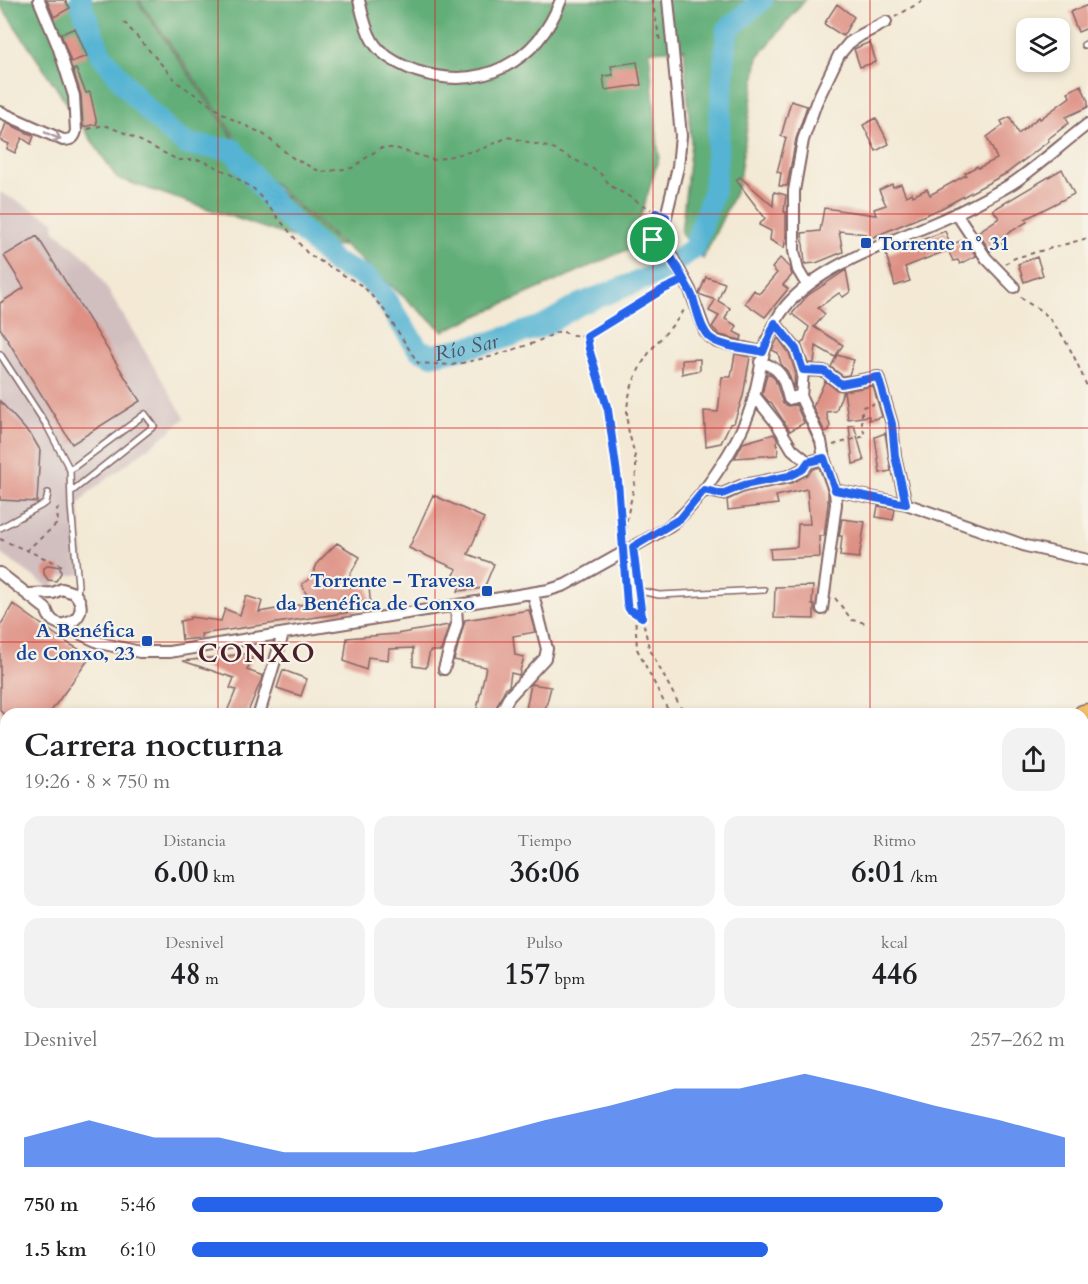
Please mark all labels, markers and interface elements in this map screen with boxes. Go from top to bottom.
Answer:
map controls [1016,18,1070,72]
button: layers [1016,18,1070,72]
one-way arrow [43,131,62,142]
pin [627,214,678,265]
icon: arrive [636,223,669,256]
place label: Torrente n° 31 [878,230,1010,257]
marker: Torrente n° 31 [859,236,873,250]
water label: Río Sar [432,326,503,369]
place label: Torrente - Travesa da Benéfica de Conxo [276,567,475,617]
marker: Torrente - Travesa da Benéfica de Conxo [480,584,494,598]
place label: A Benéfica de Conxo, 23 [16,617,135,667]
marker: A Benéfica de Conxo, 23 [140,634,154,648]
district label: CONXO [198,636,316,671]
text: Carrera nocturna [24,723,283,768]
button: share [1002,728,1065,791]
text: 19:26 · 8 × 750 m [24,768,170,795]
text: Distancia [163,830,226,852]
text: Tiempo [517,830,572,852]
text: Ritmo [873,830,916,852]
text: 6.00 [154,852,209,893]
text: 36:06 [509,852,580,893]
text: 6:01 [851,852,906,893]
text: km [209,866,235,888]
text: /km [906,866,938,888]
text: Desnivel [165,932,224,954]
text: Pulso [526,932,563,954]
text: kcal [881,932,908,954]
text: 48 [170,954,201,995]
text: 157 [504,954,550,995]
text: 446 [871,954,918,995]
text: m [201,968,219,990]
text: bpm [550,968,585,990]
text: Desnivel [24,1026,97,1053]
text: 257–262 m [970,1026,1065,1053]
text: 750 m [24,1191,79,1218]
text: 5:46 [120,1191,156,1218]
text: 1.5 km [24,1236,87,1263]
text: 6:10 [120,1236,156,1263]

